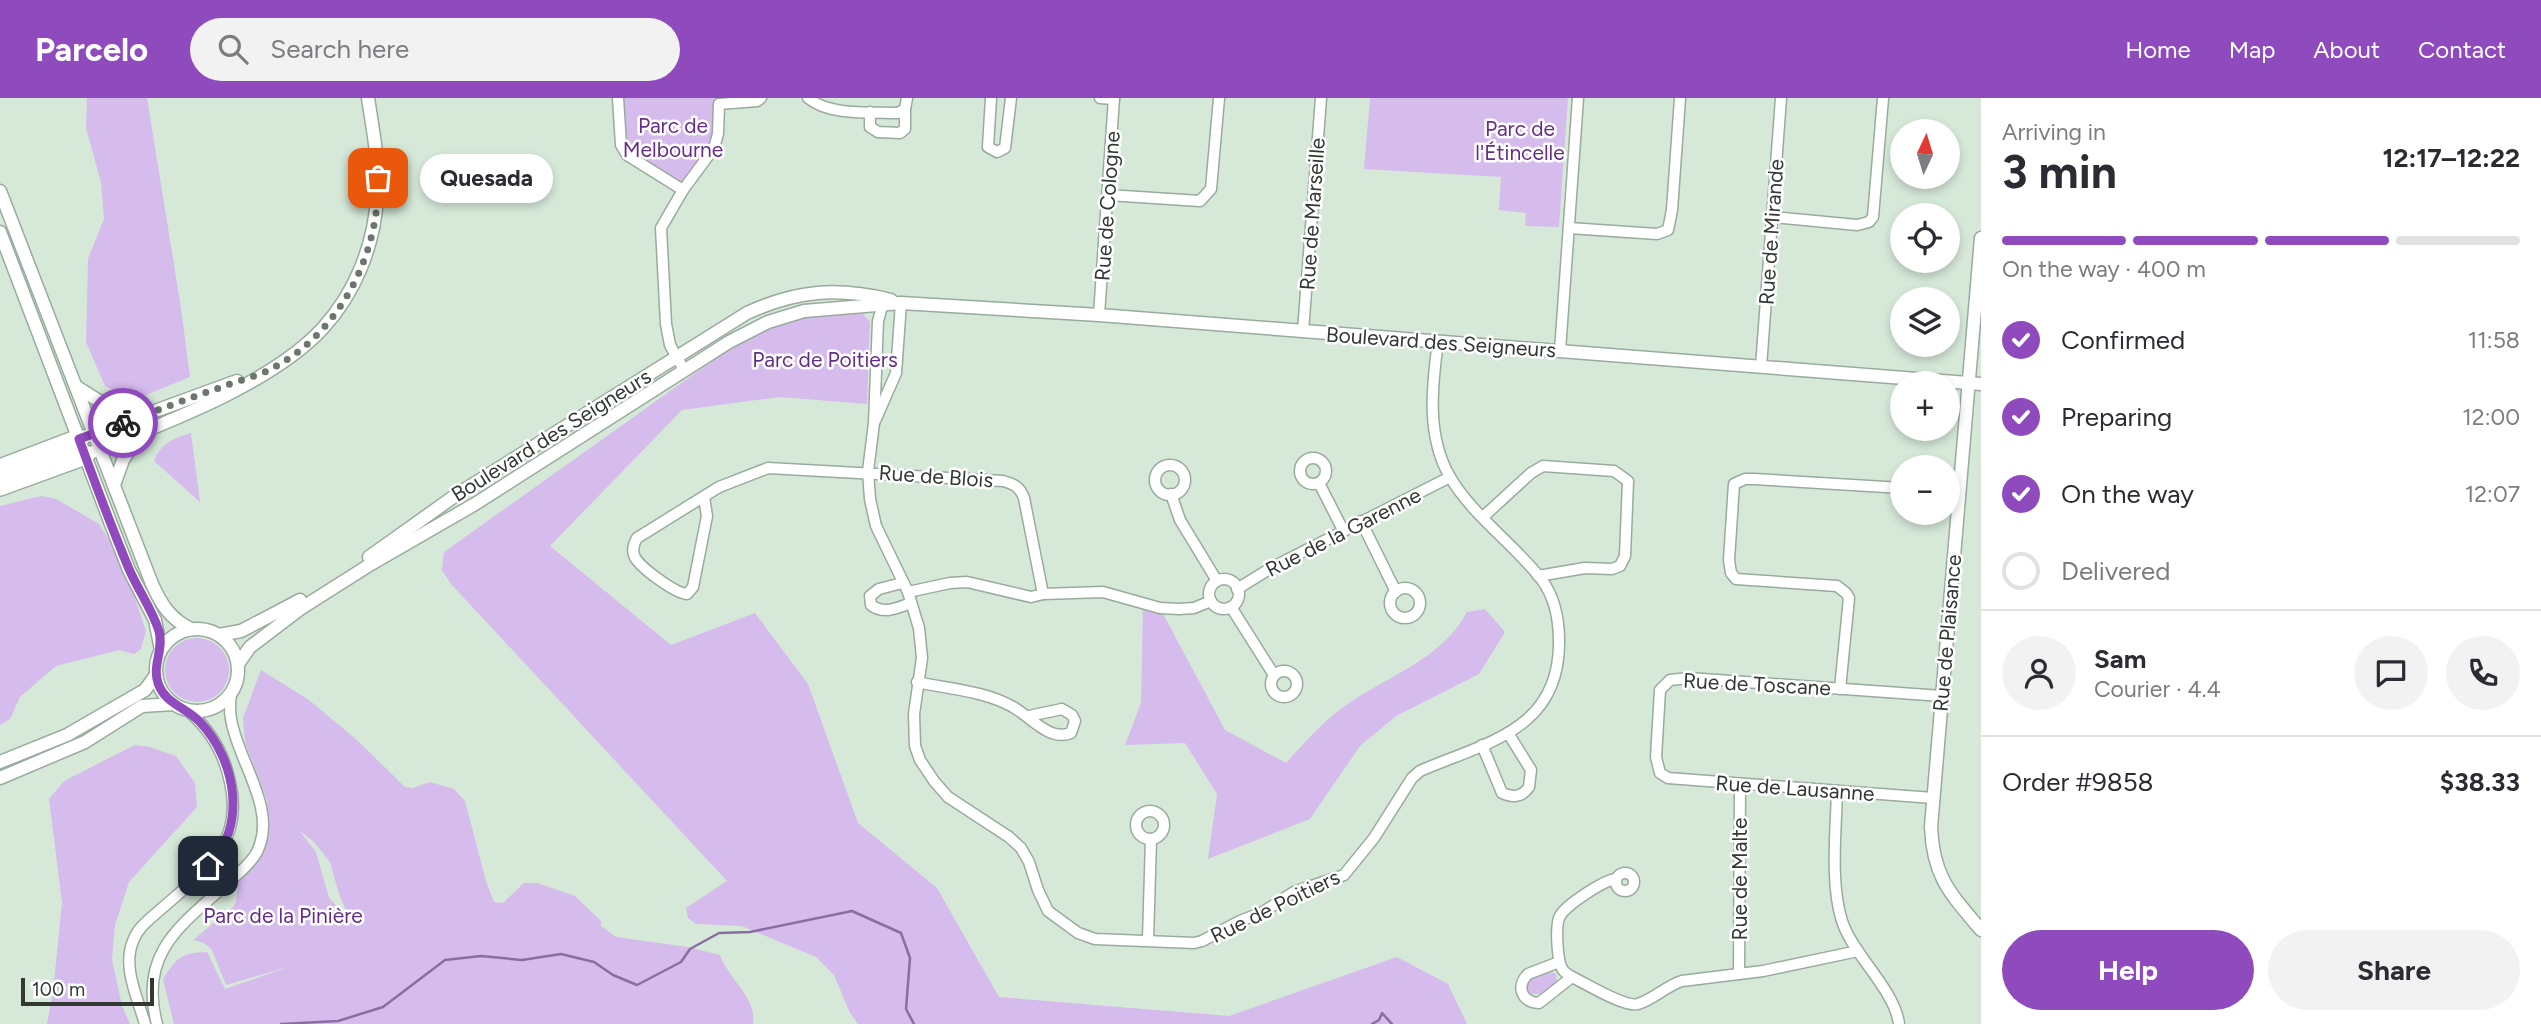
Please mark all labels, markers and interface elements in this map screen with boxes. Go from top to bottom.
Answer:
search box [190,18,680,81]
text: Parcelo [35,30,148,69]
icon: search [214,30,252,68]
text: Search here [270,33,409,65]
text: Home [2125,35,2191,64]
text: Map [2229,35,2275,64]
text: About [2313,35,2380,64]
text: Contact [2418,35,2506,64]
park label: Parc de Melbourne [623,113,723,162]
park label: Parc de l'Étincelle [1475,116,1565,165]
text: Arriving in [2002,118,2106,146]
north arrow [1890,119,1960,189]
map controls [1890,119,1960,525]
street label: Rue de Cologne [1089,130,1125,282]
street label: Rue de Marseille [1294,137,1330,291]
text: 12:17–12:22 [2382,142,2520,174]
text: 3 min [2002,144,2117,200]
pin [348,148,408,208]
callout: Quesada [420,154,553,202]
street label: Rue de Mirande [1753,158,1789,306]
icon: bag [359,159,397,197]
text: Quesada [440,164,533,192]
button: locate [1890,203,1960,273]
text: On the way · 400 m [2002,255,2206,283]
button: layers [1890,287,1960,357]
street label: Boulevard des Seigneurs [1325,321,1557,363]
icon: check [2002,321,2040,359]
text: Confirmed [2061,324,2185,356]
text: 11:58 [2468,326,2520,354]
park label: Parc de Poitiers [752,347,898,372]
street label: Boulevard des Seigneurs [447,363,655,507]
button: + [1890,371,1960,441]
courier [88,388,158,458]
icon: check [2002,398,2040,436]
text: Preparing [2061,401,2172,433]
text: 12:00 [2462,403,2520,431]
icon: bike [104,404,142,442]
button: − [1890,455,1960,525]
street label: Rue de Blois [878,460,994,492]
icon: check [2002,475,2040,513]
text: On the way [2061,478,2194,510]
text: 12:07 [2465,480,2520,508]
street label: Rue de la Garenne [1261,482,1425,582]
street label: Rue de Plaisance [1928,553,1966,713]
text: Delivered [2061,555,2170,587]
button: person [2002,636,2076,710]
button: chat [2354,636,2428,710]
button: phone [2446,636,2520,710]
text: Sam [2094,643,2146,675]
street label: Rue de Toscane [1682,668,1832,700]
text: Courier · 4.4 [2094,675,2221,703]
text: Order #9858 [2002,766,2154,798]
text: $38.33 [2440,766,2520,798]
street label: Rue de Lausanne [1715,770,1875,806]
street label: Rue de Malte [1727,818,1752,940]
pin [178,836,238,896]
icon: home [189,847,227,885]
street label: Rue de Poitiers [1206,864,1344,948]
park label: Parc de la Pinière [203,903,363,928]
button: Help [2002,930,2254,1010]
button: Share [2268,930,2520,1010]
scale bar [21,975,154,1007]
text: 100 m [32,978,85,1001]

